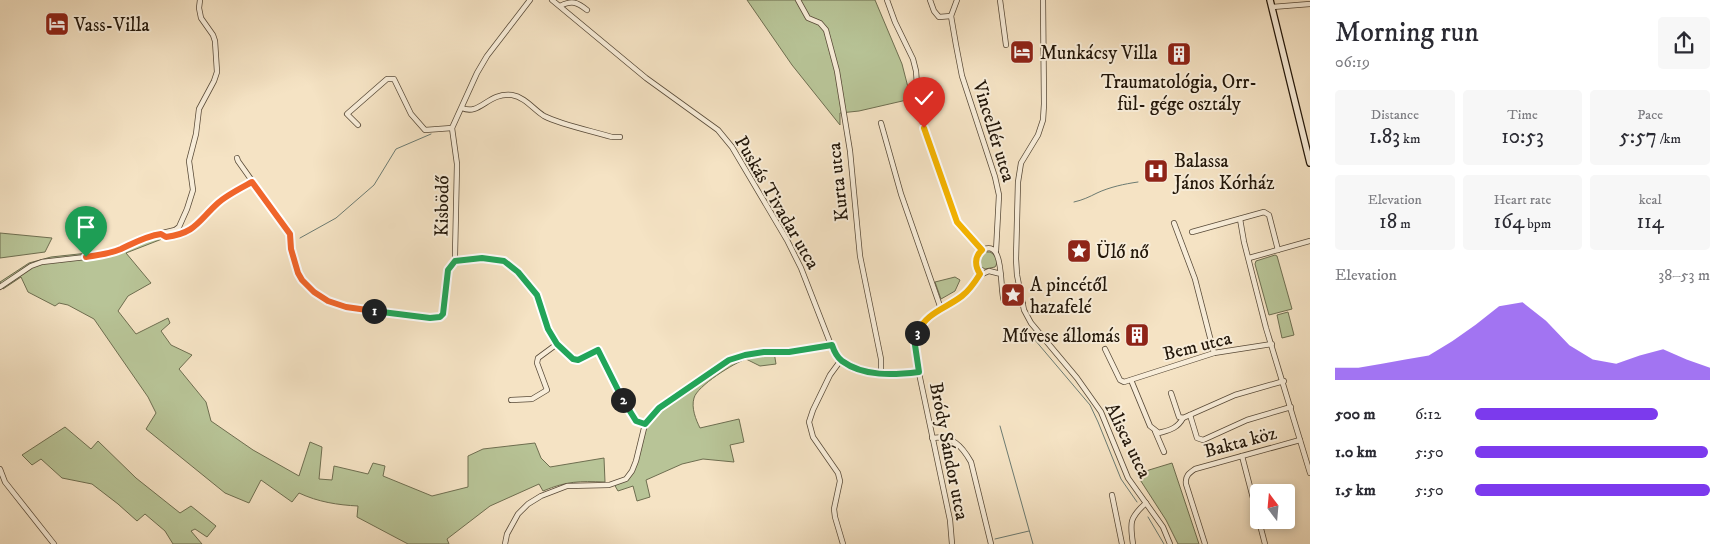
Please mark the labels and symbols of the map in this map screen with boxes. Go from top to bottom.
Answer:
hotel icon: Vass-Villa [44,11,70,37]
place label: Vass-Villa [73,14,150,37]
hotel icon: Munkácsy Villa [1009,39,1035,65]
building icon: Traumatológia, Orr- fül- gége osztály [1166,41,1192,67]
place label: Munkácsy Villa [1040,42,1158,65]
place label: Traumatológia, Orr- fül- gége osztály [1101,71,1257,116]
pin [903,77,945,128]
street label: Vincellér utca [967,77,1020,185]
street label: Puskás Tivadar utca [729,132,824,274]
street label: Kurta utca [823,141,854,222]
place label: Balassa János Kórház [1172,150,1274,195]
hospital icon: Balassa János Kórház [1143,158,1169,184]
street label: Kisbödő [430,174,455,237]
pin [65,206,107,257]
place icon: Ülő nő [1066,238,1092,264]
place label: Ülő nő [1096,240,1150,264]
place label: A pincétől hazafelé [1030,274,1108,319]
place icon: A pincétől hazafelé [1000,282,1026,308]
pin: 1 [362,298,386,324]
pin: 3 [904,320,930,346]
building icon: Művese állomás [1124,322,1150,348]
place label: Művese állomás [1002,325,1120,348]
street label: Bem utca [1161,327,1234,366]
street label: Bródy Sándor utca [924,380,973,522]
pin: 2 [610,388,636,412]
street label: Alisca utca [1100,399,1156,482]
street label: Bakta köz [1201,422,1279,463]
north arrow [1250,484,1295,529]

